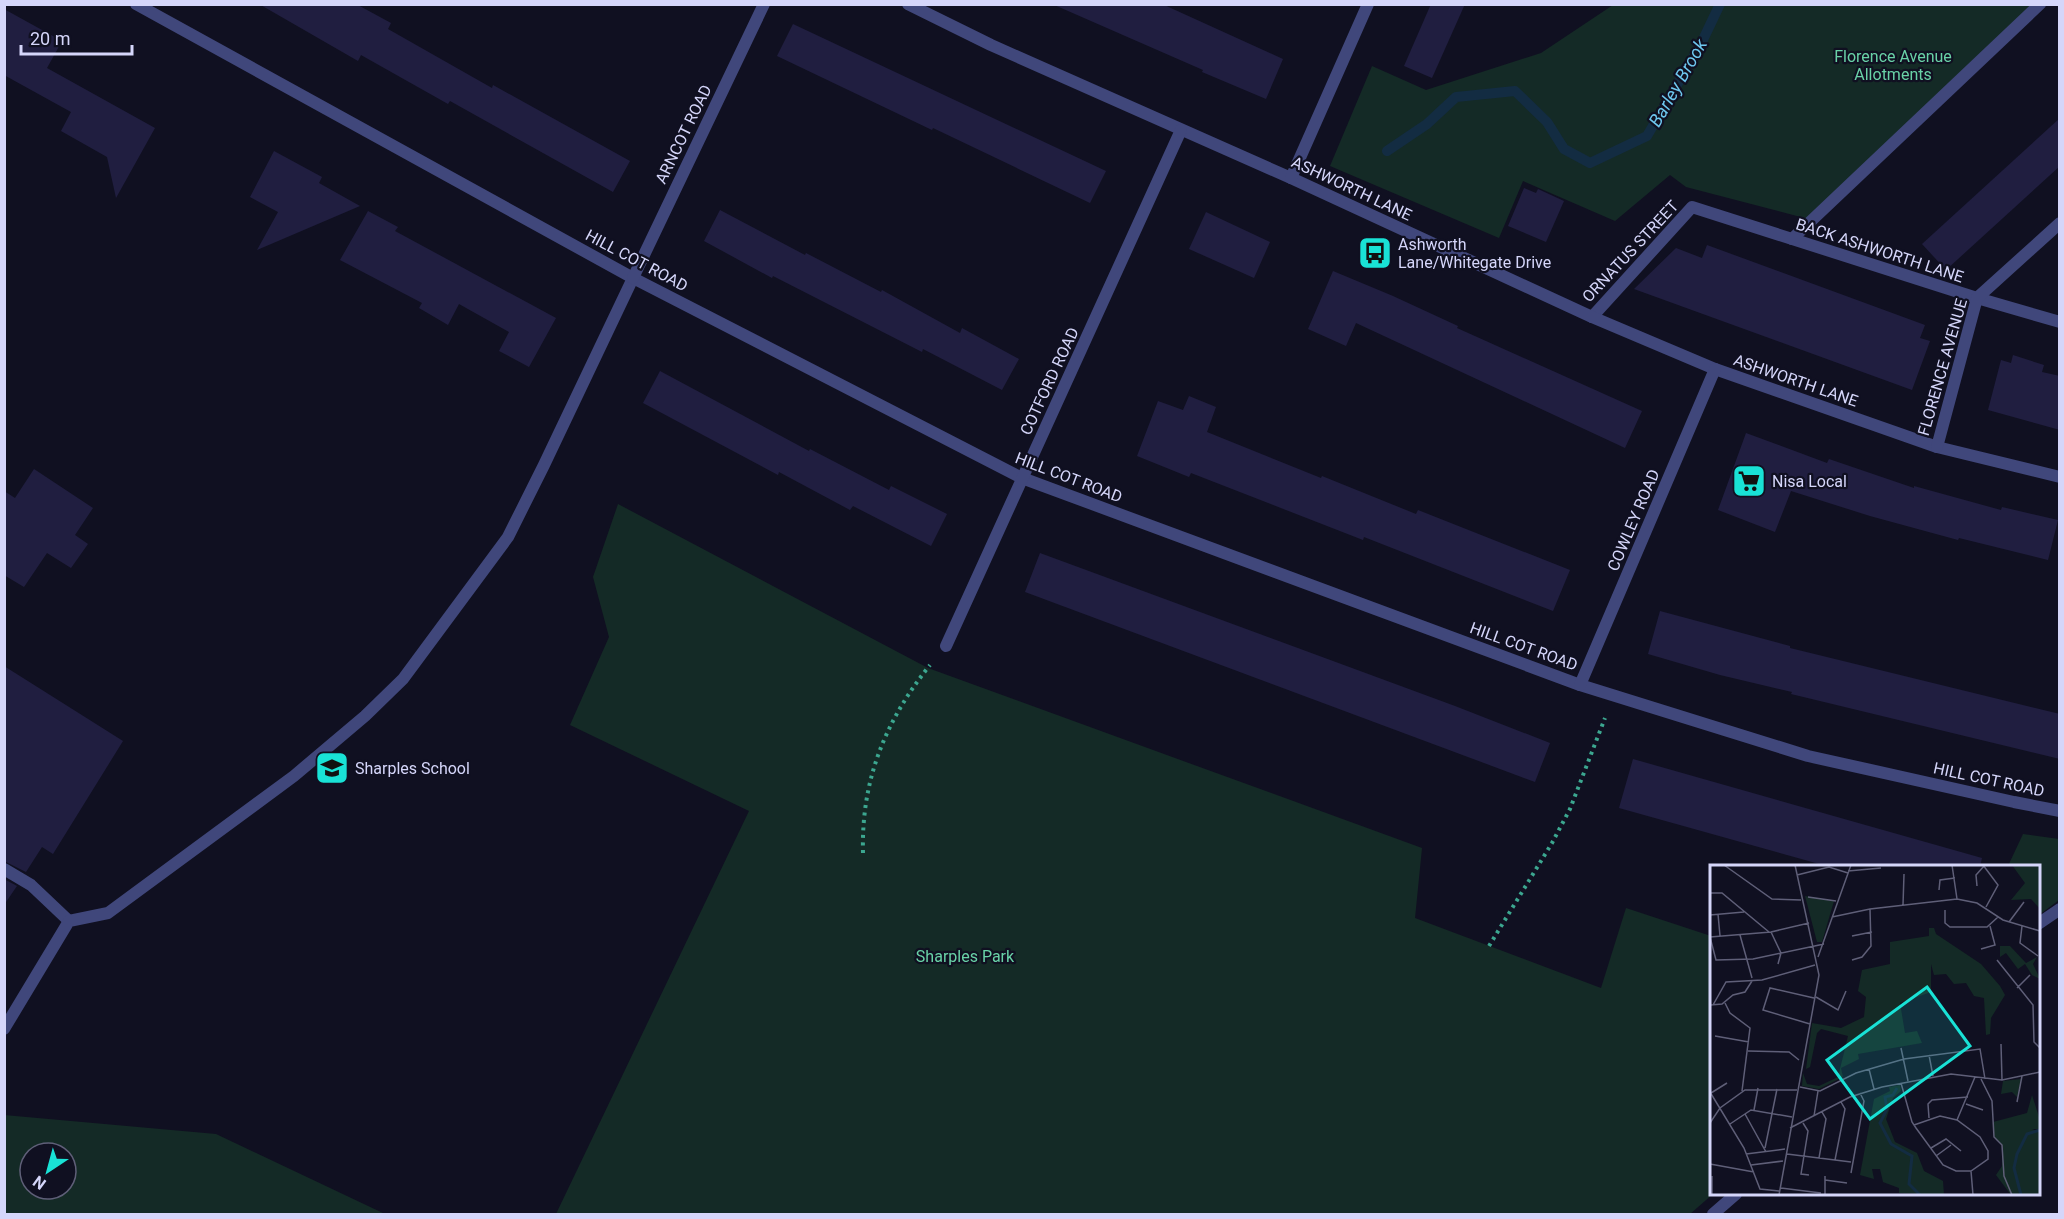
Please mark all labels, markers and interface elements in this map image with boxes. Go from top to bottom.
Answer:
scale bar [21,18,132,56]
text: 20 m [30,28,70,49]
water label: Barley Brook [1644,34,1712,130]
park label: Florence Avenue Allotments [1834,47,1952,84]
street label: ARNCOT ROAD [651,82,716,187]
street label: ASHWORTH LANE [1289,152,1415,225]
street label: ORNATUS STREET [1578,196,1683,306]
street label: BACK ASHWORTH LANE [1794,214,1966,287]
street label: HILL COT ROAD [582,226,691,295]
bus stop icon: Ashworth Lane/Whitegate Drive [1357,235,1393,271]
place label: Ashworth Lane/Whitegate Drive [1398,235,1551,272]
street label: FLORENCE AVENUE [1914,296,1971,438]
street label: COTFORD ROAD [1016,324,1083,438]
street label: ASHWORTH LANE [1731,350,1861,411]
street label: HILL COT ROAD [1013,448,1125,507]
supermarket icon: Nisa Local [1731,463,1767,499]
street label: COWLEY ROAD [1604,467,1663,574]
place label: Nisa Local [1772,472,1847,491]
street label: HILL COT ROAD [1467,618,1580,675]
school or university icon: Sharples School [314,750,350,786]
street label: HILL COT ROAD [1932,758,2046,801]
place label: Sharples School [355,759,470,778]
inset map [1710,865,2040,1195]
park label: Sharples Park [916,947,1015,966]
north arrow [18,1141,78,1201]
text: N [29,1172,50,1194]

